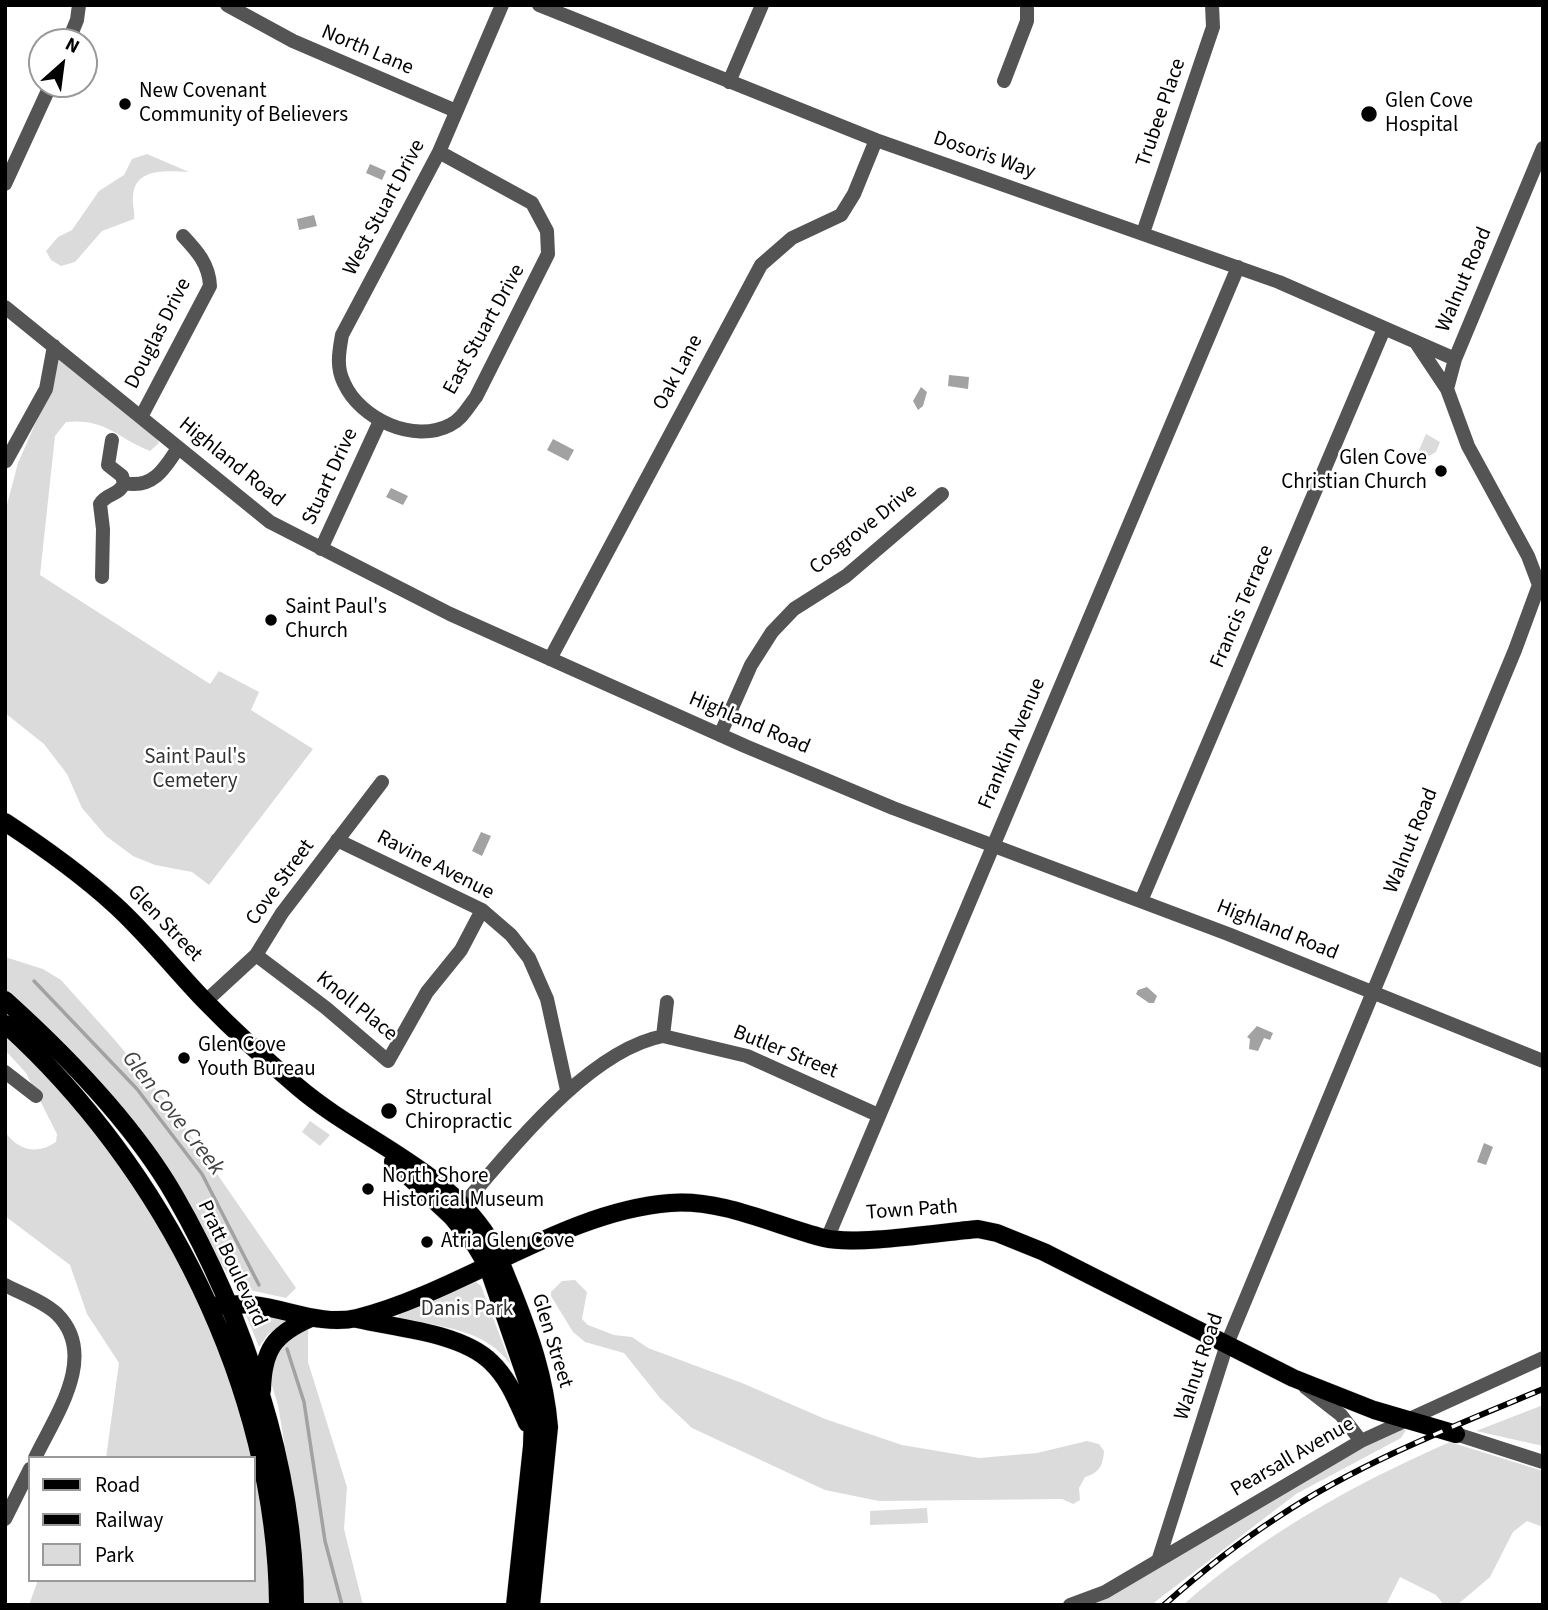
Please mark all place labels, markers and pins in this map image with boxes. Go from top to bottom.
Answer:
place label: New Covenant Community of Believers [139,79,348,129]
place label: Glen Cove Hospital [1385,89,1473,139]
marker: New Covenant Community of Believers [117,96,133,112]
marker: Glen Cove Hospital [1359,104,1379,124]
place label: Glen Cove Christian Church [1281,446,1427,496]
marker: Glen Cove Christian Church [1433,463,1449,479]
place label: Saint Paul's Church [285,595,387,645]
marker: Saint Paul's Church [263,612,279,628]
place label: Glen Cove Youth Bureau [198,1033,316,1083]
marker: Glen Cove Youth Bureau [176,1050,192,1066]
place label: Structural Chiropractic [405,1086,512,1136]
marker: Structural Chiropractic [379,1101,399,1121]
place label: North Shore Historical Museum [382,1164,544,1214]
marker: North Shore Historical Museum [360,1181,376,1197]
place label: Atria Glen Cove [441,1229,574,1255]
marker: Atria Glen Cove [419,1234,435,1250]

